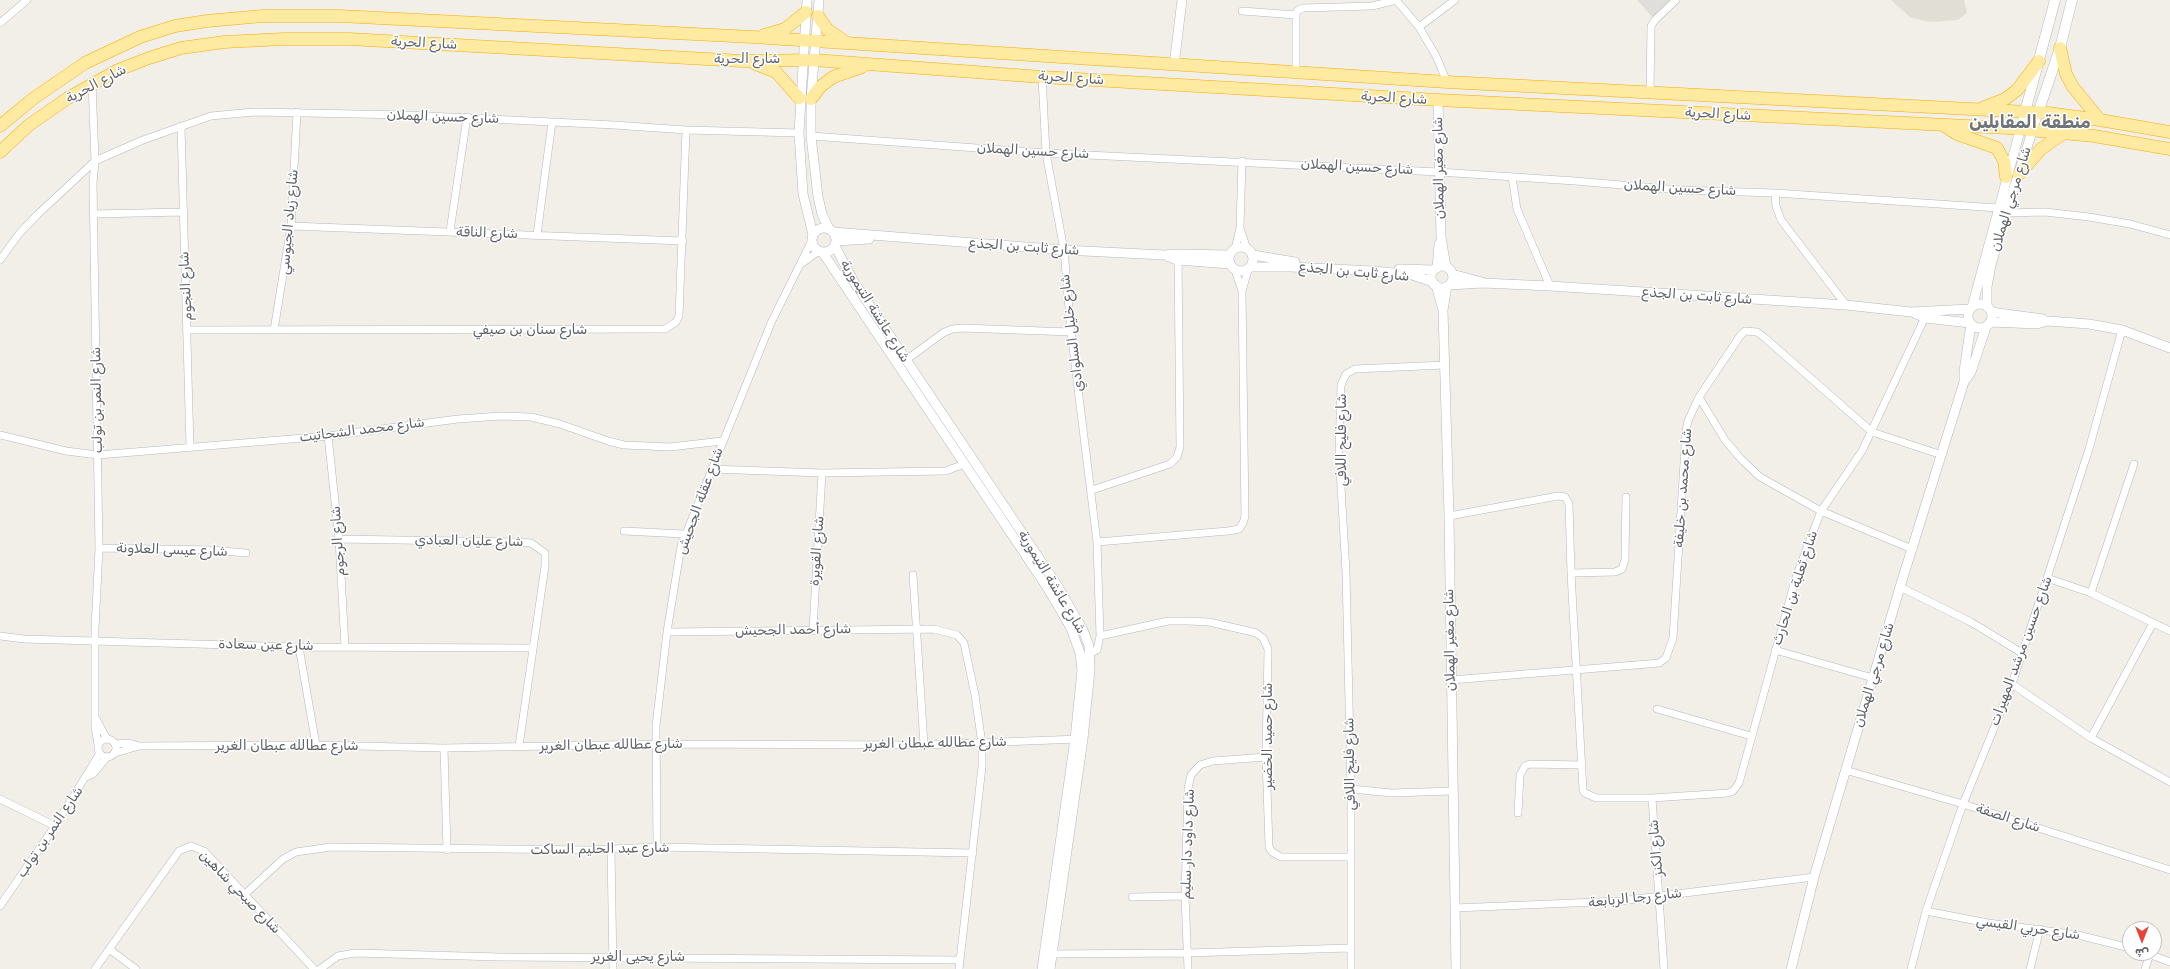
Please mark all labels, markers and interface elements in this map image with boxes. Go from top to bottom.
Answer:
street label: شارع الحرية [390,33,458,53]
street label: شارع الحرية [714,51,780,67]
street label: شارع الحرية [63,61,129,107]
street label: شارع الحرية [1037,67,1105,89]
street label: شارع الحرية [1360,88,1428,108]
street label: شارع الحرية [1684,104,1752,124]
street label: شارع حسين الهملان [386,107,500,127]
district label: منطقة المقابلين [1969,112,2091,134]
street label: شارع مغير الهملان [1430,117,1448,219]
street label: شارع حسين الهملان [976,140,1090,162]
street label: شارع مرجي الهملان [1987,144,2035,254]
street label: شارع حسين الهملان [1300,156,1414,178]
street label: شارع زياد الجيوسي [276,168,302,276]
street label: شارع حسين الهملان [1623,177,1737,199]
street label: شارع الناقة [456,224,518,242]
street label: شارع ثابت بن الجذع [968,235,1080,259]
street label: شارع النجوم [176,251,196,321]
street label: شارع عائشة التيمورية [837,256,913,366]
street label: شارع ثابت بن الجذع [1298,259,1410,285]
street label: شارع خليل السلوادي [1056,273,1088,393]
street label: شارع ثابت بن الجذع [1641,284,1753,308]
street label: شارع سنان بن صيفي [473,322,587,338]
street label: شارع النمر بن تولب [88,347,106,453]
street label: شارع فليح اللافي [1334,393,1350,487]
street label: شارع محمد الشحاتيت [299,414,425,446]
street label: شارع محمد بن خليفة [1670,428,1696,548]
street label: شارع عقلة الجحيش [673,445,727,557]
street label: شارع الرجوم [327,505,349,577]
street label: شارع القويرة [806,515,828,587]
street label: شارع عائشة التيمورية [1014,527,1090,637]
street label: شارع ثعلبة بن الحارث [1768,528,1822,648]
street label: شارع عليان العبادي [414,532,524,550]
street label: شارع عيسى العلاونة [116,540,228,560]
street label: شارع حسين مرشد المهيرات [1986,574,2056,728]
street label: شارع مغير الهملان [1441,589,1459,691]
street label: شارع مرجي الهملان [1850,620,1898,730]
street label: شارع أحمد الجحيش [735,621,851,639]
street label: شارع عين سعادة [218,636,314,654]
street label: شارع حميد الخضير [1260,683,1276,789]
street label: شارع فليح اللافي [1341,717,1359,811]
street label: شارع عطالله عبطان الغرير [863,733,1007,753]
street label: شارع عطالله عبطان الغرير [539,735,683,755]
street label: شارع عطالله عبطان الغرير [215,738,359,754]
street label: شارع النمر بن تولب [13,783,87,881]
street label: شارع داود دار سليم [1178,788,1198,900]
street label: شارع الصفة [1974,800,2042,836]
street label: شارع الكنز [1645,819,1667,877]
street label: شارع عبد الحليم الساكت [530,839,670,859]
street label: شارع صبحي شاهين [196,847,284,937]
street label: شارع رجا الربابعة [1587,885,1683,911]
street label: شارع حربي القيسي [1975,912,2081,944]
north arrow [2122,921,2162,961]
text: ش [2135,946,2149,959]
street label: شارع يحيى الغرير [591,949,685,965]

